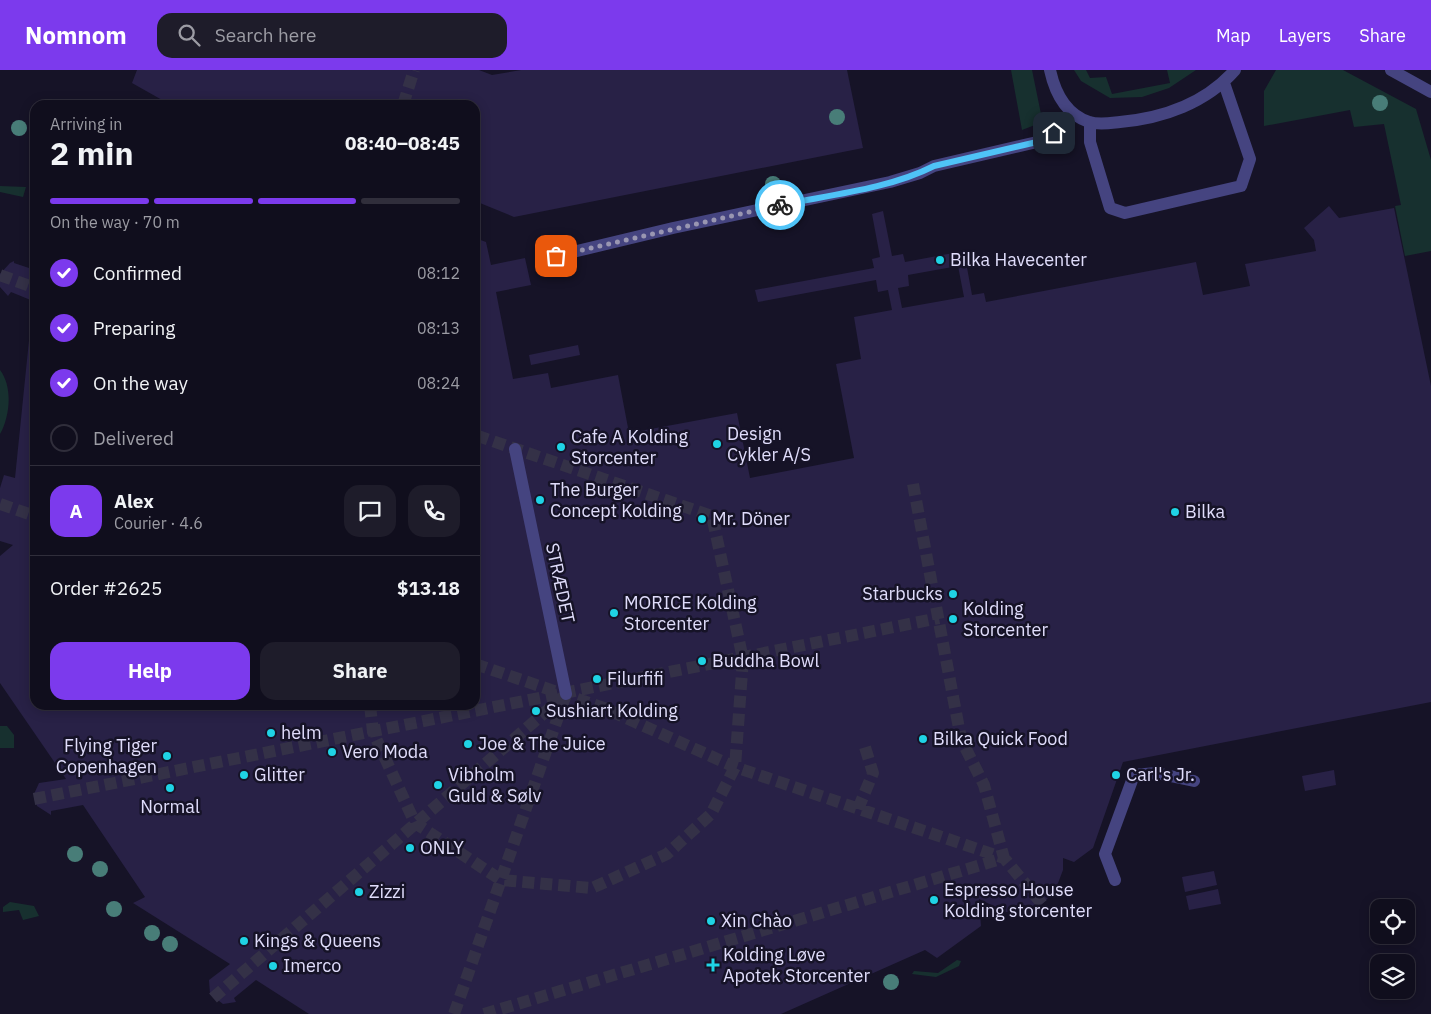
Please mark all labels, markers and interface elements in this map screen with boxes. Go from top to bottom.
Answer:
search box [157,13,507,58]
text: Nomnom [25,19,127,51]
icon: search [175,21,203,49]
text: Search here [215,23,317,47]
text: Map [1216,24,1251,47]
text: Layers [1279,24,1331,47]
text: Share [1359,24,1406,47]
pin [1033,112,1075,154]
text: Arriving in [50,114,122,134]
icon: home [1040,119,1068,147]
text: 08:40–08:45 [345,131,460,155]
text: 2 min [50,132,134,174]
courier [755,180,805,230]
icon: bike [766,191,794,219]
text: On the way · 70 m [50,212,180,232]
pin [535,235,577,277]
icon: bag [542,242,570,270]
place label: Bilka Havecenter [950,248,1087,271]
marker: Bilka Havecenter [934,254,946,266]
icon: check [50,259,78,287]
text: Confirmed [93,261,182,285]
text: 08:12 [417,263,460,283]
icon: check [50,314,78,342]
text: Preparing [93,316,175,340]
text: 08:13 [417,318,460,338]
icon: check [50,369,78,397]
text: On the way [93,371,188,395]
text: 08:24 [417,373,460,393]
place label: Design Cykler A/S [727,422,811,466]
place label: Cafe A Kolding Storcenter [571,425,689,469]
text: Delivered [93,426,174,450]
marker: Design Cykler A/S [711,438,723,450]
marker: Cafe A Kolding Storcenter [555,441,567,453]
place label: The Burger Concept Kolding [550,478,682,522]
button: chat [344,485,396,537]
button: phone [408,485,460,537]
text: Alex [114,489,154,513]
marker: The Burger Concept Kolding [534,494,546,506]
text: A [69,499,83,523]
place label: Bilka [1185,500,1226,523]
marker: Bilka [1169,506,1181,518]
place label: Mr. Döner [712,507,790,530]
text: Courier · 4.6 [114,513,203,533]
marker: Mr. Döner [696,513,708,525]
street label: STRÆDET [541,541,580,625]
text: Order #2625 [50,576,162,600]
text: $13.18 [397,576,460,600]
place label: Starbucks [862,582,943,605]
marker: Starbucks [947,588,959,600]
place label: MORICE Kolding Storcenter [624,591,757,635]
place label: Kolding Storcenter [963,597,1048,641]
marker: MORICE Kolding Storcenter [608,607,620,619]
marker: Kolding Storcenter [947,613,959,625]
button: Help [50,642,250,700]
button: Share [260,642,460,700]
place label: Buddha Bowl [712,649,820,672]
marker: Buddha Bowl [696,655,708,667]
place label: Filurfifi [607,667,664,690]
marker: Filurfifi [591,673,603,685]
place label: Sushiart Kolding [546,699,678,722]
marker: Sushiart Kolding [530,705,542,717]
place label: helm [281,721,322,744]
marker: helm [265,727,277,739]
place label: Bilka Quick Food [933,727,1068,750]
place label: Joe & The Juice [478,732,606,755]
marker: Bilka Quick Food [917,733,929,745]
place label: Flying Tiger Copenhagen [56,734,157,778]
marker: Joe & The Juice [462,738,474,750]
place label: Vero Moda [342,740,428,763]
marker: Vero Moda [326,746,338,758]
marker: Flying Tiger Copenhagen [161,750,173,762]
place label: Glitter [254,763,305,786]
place label: Vibholm Guld & Sølv [448,763,541,807]
place label: Carl's Jr. [1126,763,1195,786]
marker: Glitter [238,769,250,781]
marker: Carl's Jr. [1110,769,1122,781]
marker: Vibholm Guld & Sølv [432,779,444,791]
marker: Normal [164,782,176,794]
place label: Normal [140,795,200,818]
place label: ONLY [420,836,464,859]
marker: ONLY [404,842,416,854]
place label: Espresso House Kolding storcenter [944,878,1093,922]
place label: Zizzi [369,880,405,903]
marker: Zizzi [353,886,365,898]
marker: Espresso House Kolding storcenter [928,894,940,906]
map controls [1370,899,1415,999]
button: locate [1370,899,1415,944]
place label: Xin Chào [721,909,792,932]
marker: Xin Chào [705,915,717,927]
place label: Kings & Queens [254,929,381,952]
marker: Kings & Queens [238,935,250,947]
place label: Kolding Løve Apotek Storcenter [723,943,870,987]
place label: Imerco [283,954,341,977]
button: layers [1370,954,1415,999]
marker: Kolding Løve Apotek Storcenter [707,959,719,971]
marker: Imerco [267,960,279,972]

